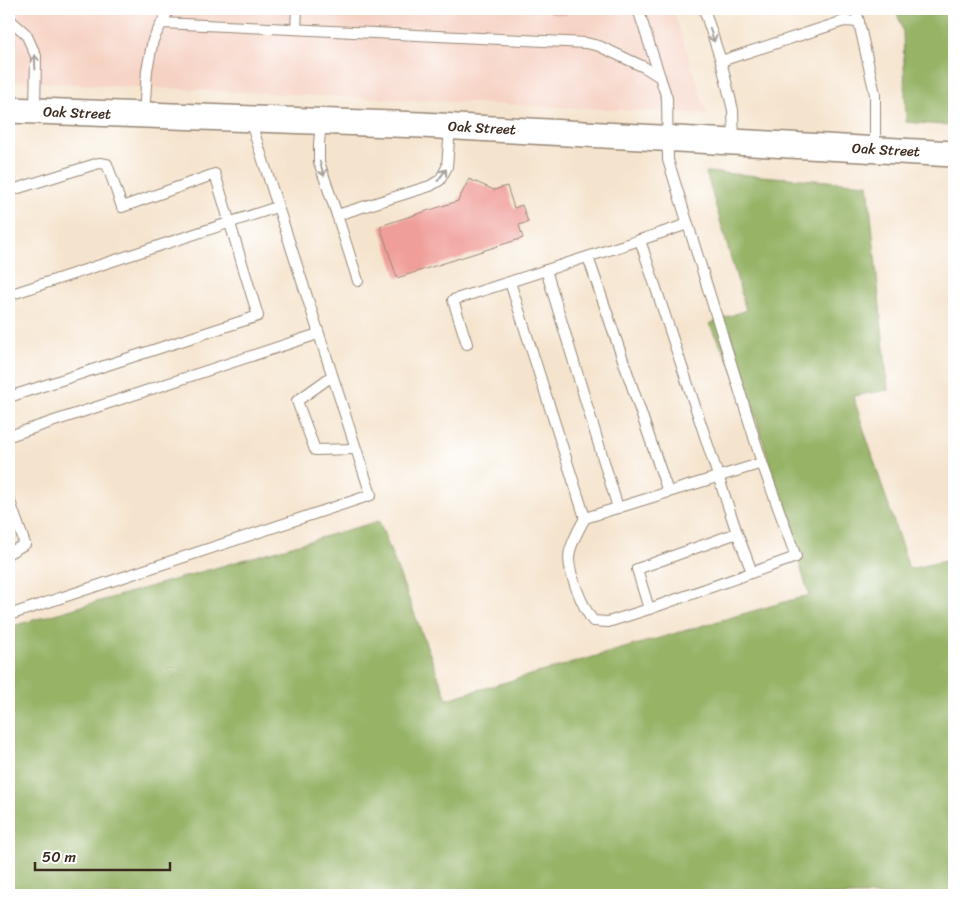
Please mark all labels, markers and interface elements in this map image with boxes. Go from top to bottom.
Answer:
one-way arrow [708,27,717,42]
one-way arrow [31,55,40,71]
street label: Oak Street [43,99,111,127]
street label: Oak Street [447,114,517,142]
street label: Oak Street [851,136,921,164]
one-way arrow [318,161,327,177]
one-way arrow [437,168,447,182]
scale bar [35,839,170,871]
text: 50 m [42,844,77,870]

